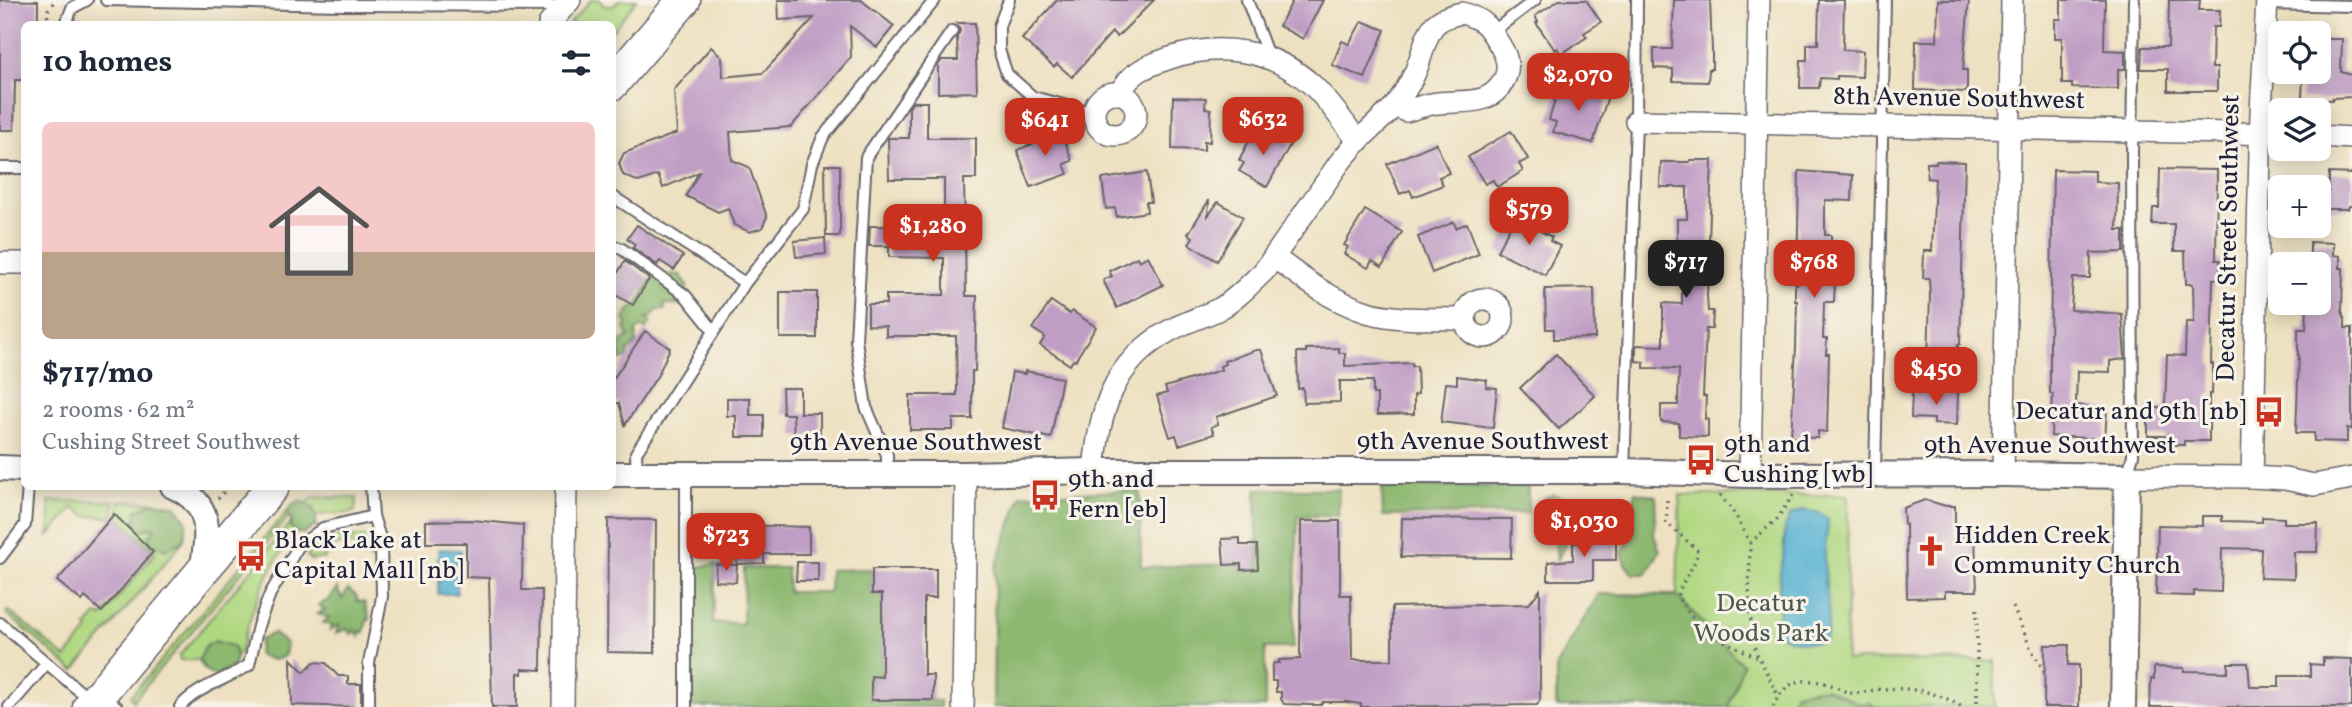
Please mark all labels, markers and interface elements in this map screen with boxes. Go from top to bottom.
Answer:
map controls [2268,21,2331,315]
button: locate [2268,21,2331,84]
text: 10 homes [42,42,172,84]
icon: filters [557,44,595,82]
pin: $2,070 [1521,54,1635,113]
text: $2,070 [1543,60,1613,92]
street label: 8th Avenue Southwest [1833,79,2085,119]
street label: Decatur Street Southwest [2208,94,2250,382]
pin: $632 [1222,97,1304,157]
button: layers [2268,98,2331,161]
pin: $641 [1004,99,1086,158]
text: $632 [1238,104,1288,136]
text: $641 [1021,105,1069,137]
icon: home [256,168,382,294]
button: + [2268,175,2331,238]
pin: $579 [1488,188,1570,247]
text: $579 [1505,194,1553,226]
pin: $1,280 [876,204,990,264]
text: $1,280 [899,211,967,243]
pin: $717 [1645,240,1727,300]
pin: $768 [1773,240,1855,300]
text: $717 [1664,247,1708,279]
text: $768 [1790,247,1838,279]
button: − [2268,252,2331,315]
pin: $450 [1895,348,1977,407]
text: $717/mo [42,353,153,395]
text: $450 [1910,354,1962,386]
place label: Decatur and 9th [nb] [2015,394,2246,430]
text: 2 rooms · 62 m² [42,395,194,427]
bus stop icon: Decatur and 9th [nb] [2252,395,2286,429]
street label: 9th Avenue Southwest [1357,424,1609,460]
street label: 9th Avenue Southwest [790,425,1042,461]
text: Cushing Street Southwest [42,427,301,459]
place label: 9th and Cushing [wb] [1724,427,1873,493]
street label: 9th Avenue Southwest [1924,428,2176,464]
bus stop icon: 9th and Cushing [wb] [1684,443,1718,477]
place label: 9th and Fern [eb] [1068,462,1166,528]
bus stop icon: 9th and Fern [eb] [1028,478,1062,512]
pin: $1,030 [1527,500,1641,559]
text: $1,030 [1550,506,1618,538]
pin: $723 [685,514,767,573]
place label: Hidden Creek Community Church [1954,518,2181,584]
text: $723 [703,520,749,552]
place label: Black Lake at Capital Mall [nb] [274,523,464,589]
church icon: Hidden Creek Community Church [1914,534,1948,568]
bus stop icon: Black Lake at Capital Mall [nb] [234,539,268,573]
park label: Decatur Woods Park [1693,586,1829,652]

